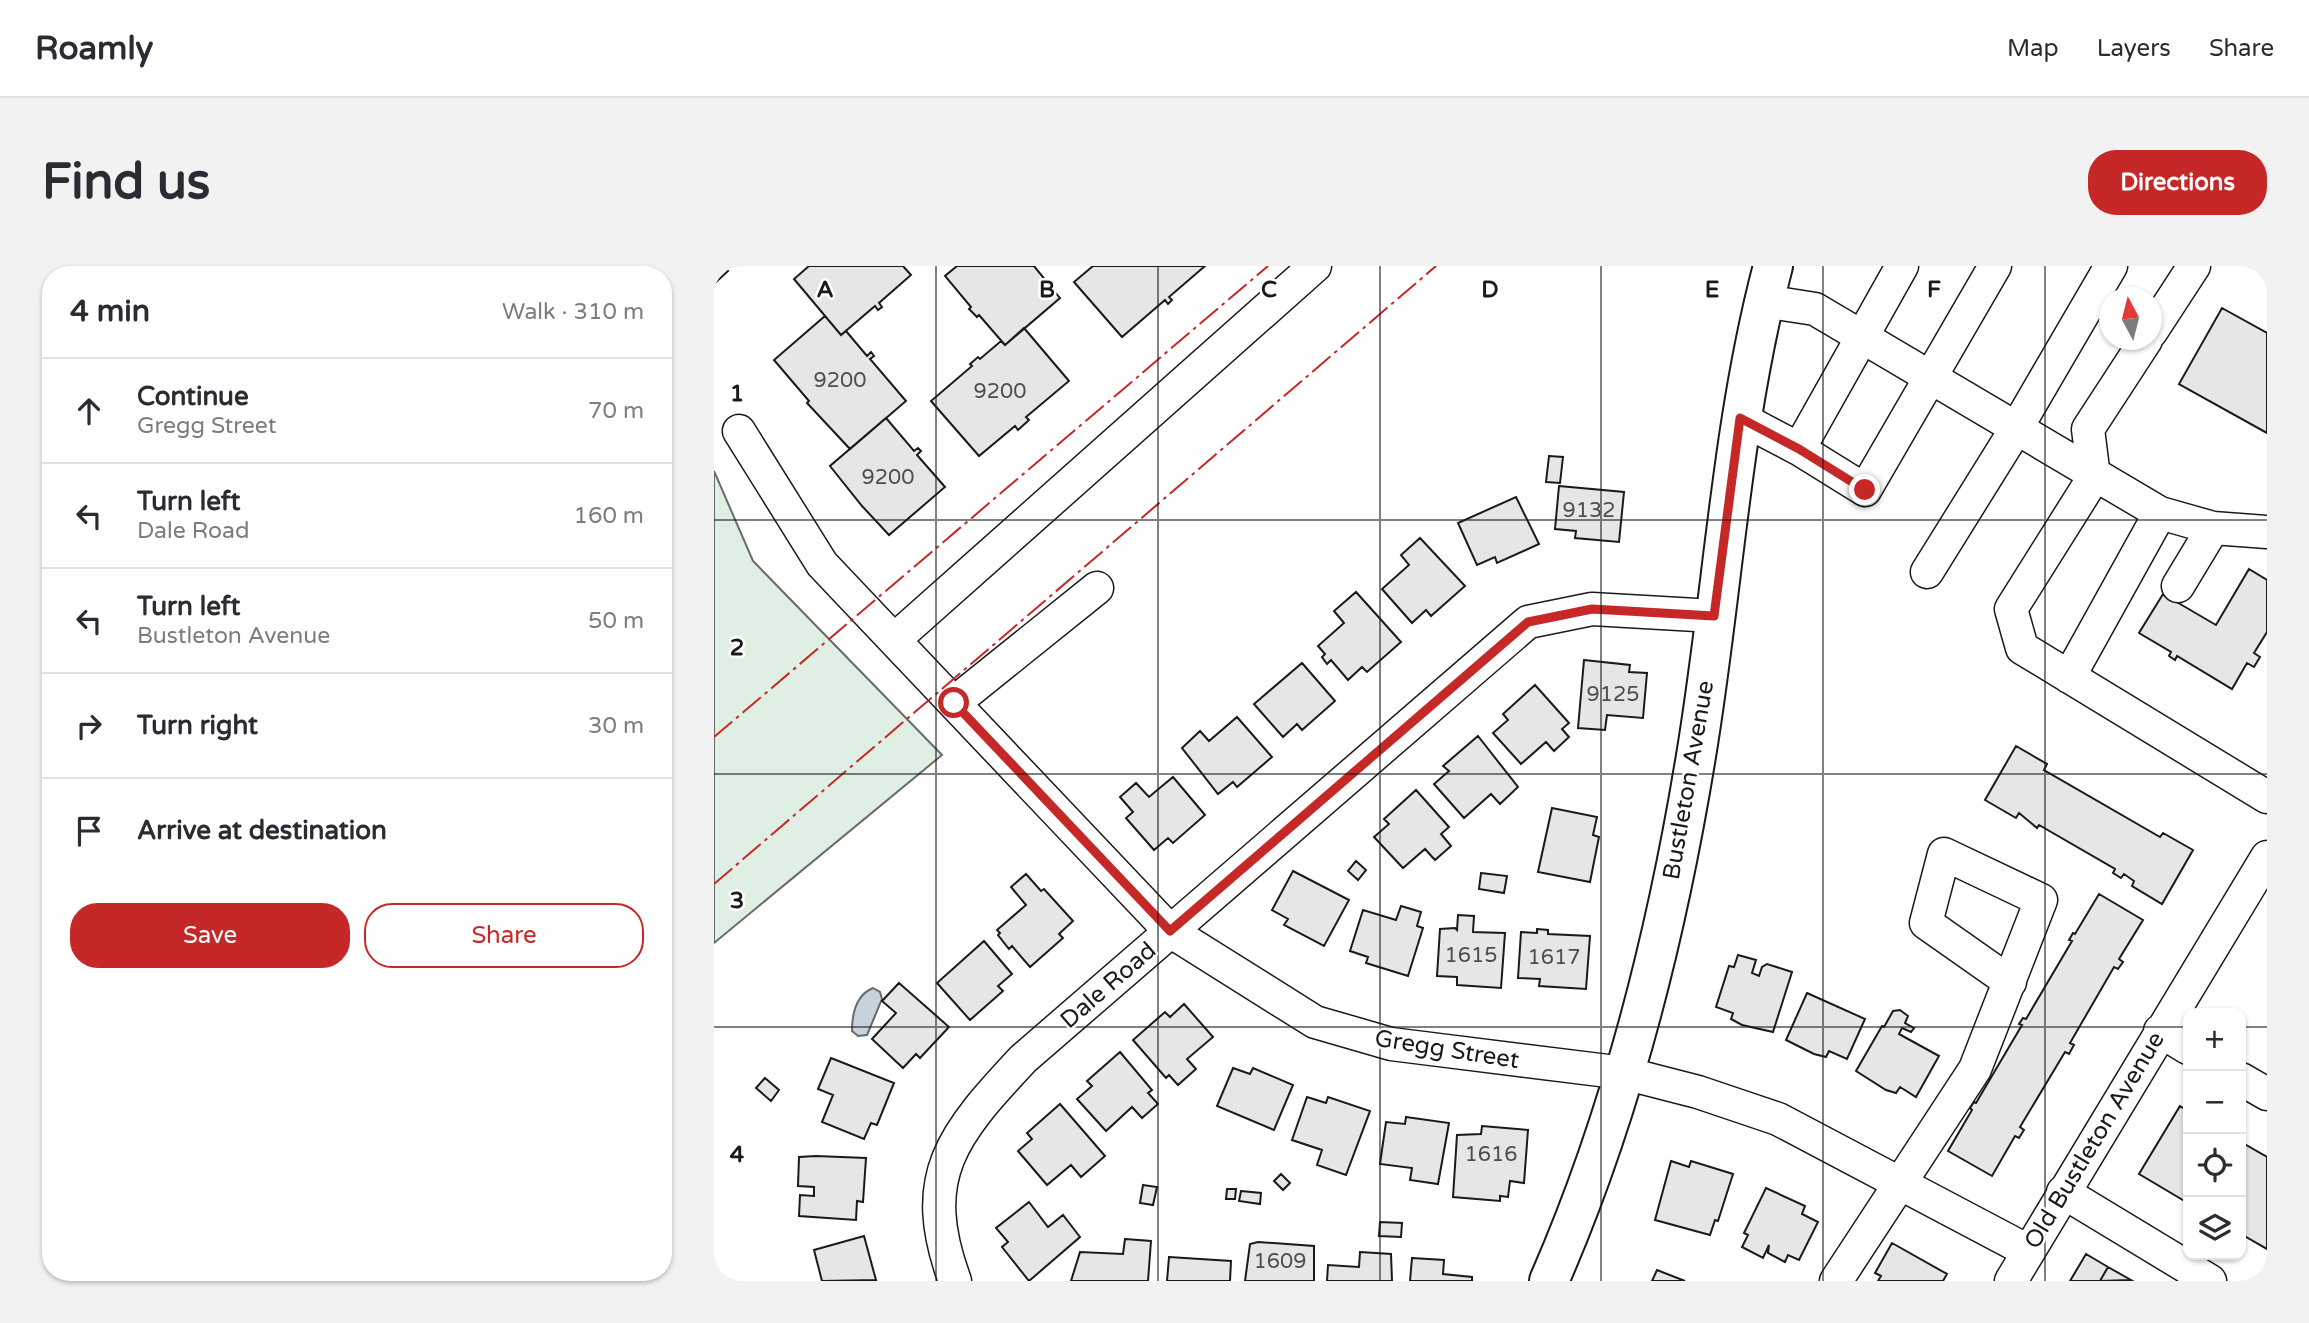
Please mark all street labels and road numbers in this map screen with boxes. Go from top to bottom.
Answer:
street label: Bustleton Avenue [1657,678,1720,882]
street label: Dale Road [1055,936,1162,1035]
street label: Gregg Street [1373,1024,1521,1075]
street label: Old Bustleton Avenue [2018,1026,2171,1254]

